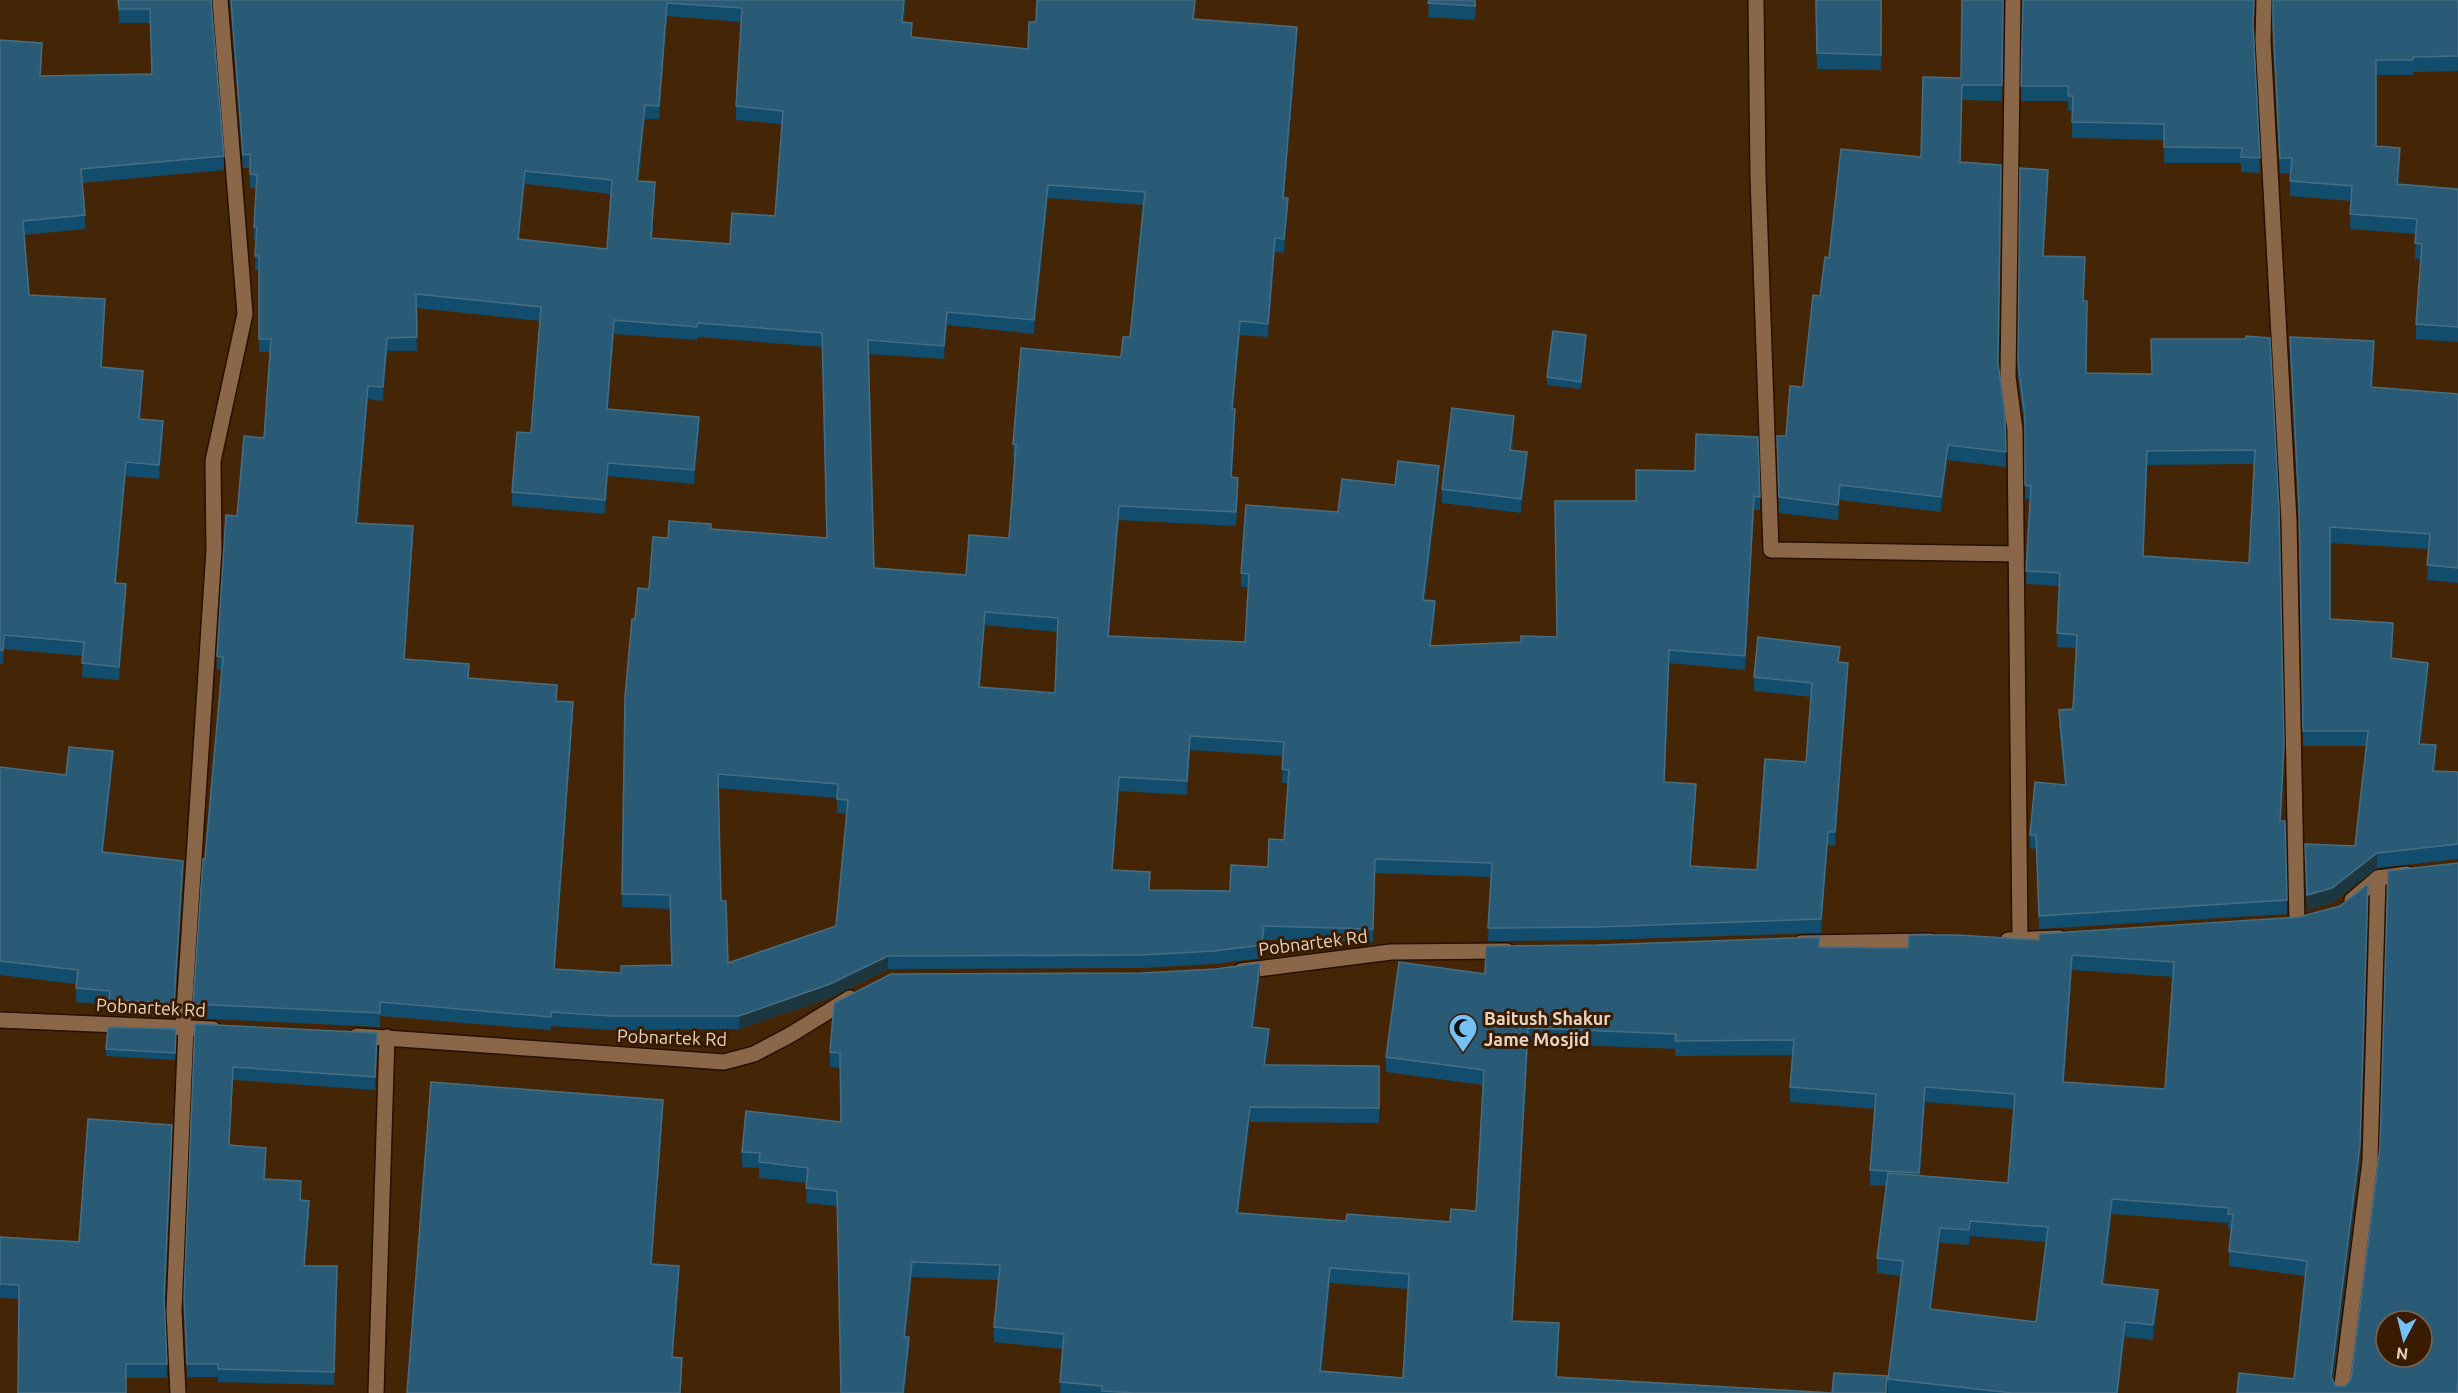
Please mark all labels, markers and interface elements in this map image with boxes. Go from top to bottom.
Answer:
street label: Pobnartek Rd [1257,925,1369,959]
street label: Pobnartek Rd [96,994,206,1020]
place label: Baitush Shakur Jame Mosjid [1484,1008,1611,1049]
mosque icon: Baitush Shakur Jame Mosjid [1447,1012,1479,1054]
street label: Pobnartek Rd [617,1025,727,1049]
north arrow [2374,1309,2434,1369]
text: N [2395,1344,2409,1364]

